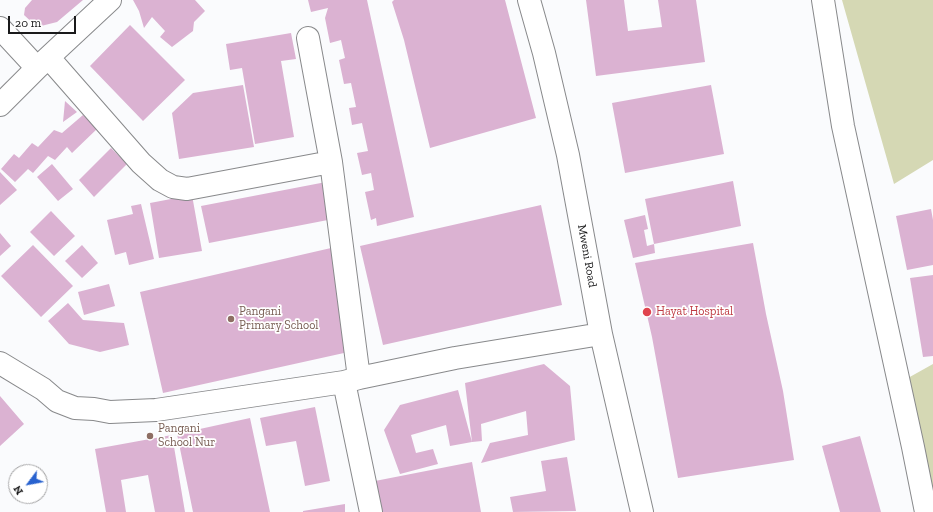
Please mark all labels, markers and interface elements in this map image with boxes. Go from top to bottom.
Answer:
scale bar [10,8,78,34]
text: 20 m [15,16,41,30]
street label: Mweni Road [574,223,600,289]
place label: Pangani Primary School [239,305,318,333]
place label: Hayat Hospital [656,305,733,319]
marker: Hayat Hospital [641,306,653,318]
marker: Pangani Primary School [226,314,236,324]
place label: Pangani School Nur [158,422,215,450]
marker: Pangani School Nur [145,431,155,441]
north arrow [8,464,48,504]
text: N [11,483,26,497]

